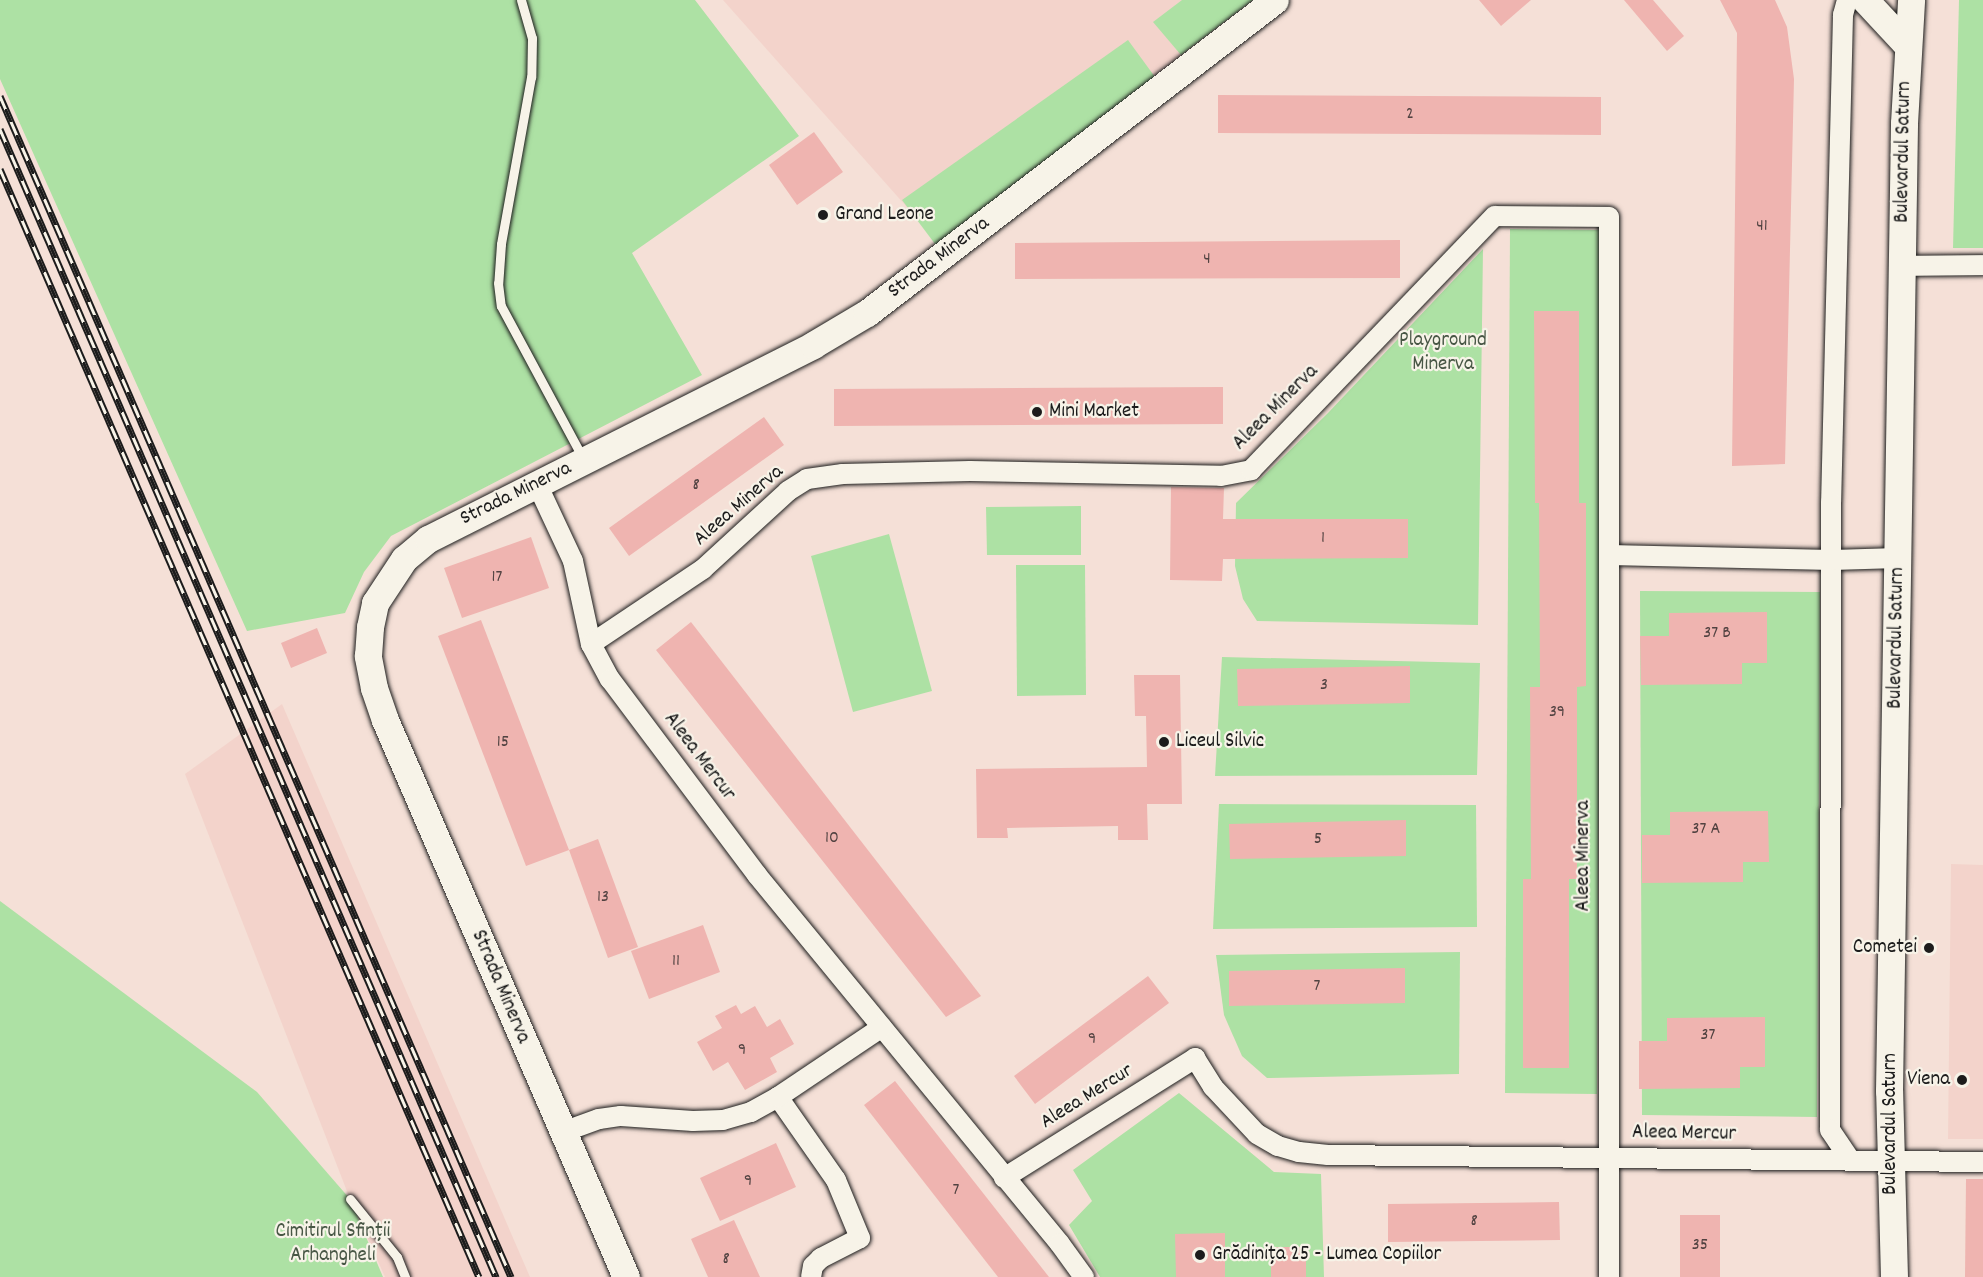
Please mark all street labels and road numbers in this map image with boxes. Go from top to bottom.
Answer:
street label: Bulevardul Saturn [1890,81,1918,223]
street label: Strada Minerva [883,212,995,304]
street label: Aleea Minerva [1228,360,1324,456]
street label: Strada Minerva [456,456,576,532]
street label: Aleea Minerva [689,460,789,552]
street label: Bulevardul Saturn [1883,567,1911,709]
street label: Aleea Mercur [658,708,740,806]
street label: Aleea Minerva [1571,800,1597,912]
street label: Strada Minerva [465,927,535,1047]
street label: Bulevardul Saturn [1878,1053,1904,1195]
street label: Aleea Mercur [1036,1059,1138,1135]
street label: Aleea Mercur [1632,1120,1736,1148]

